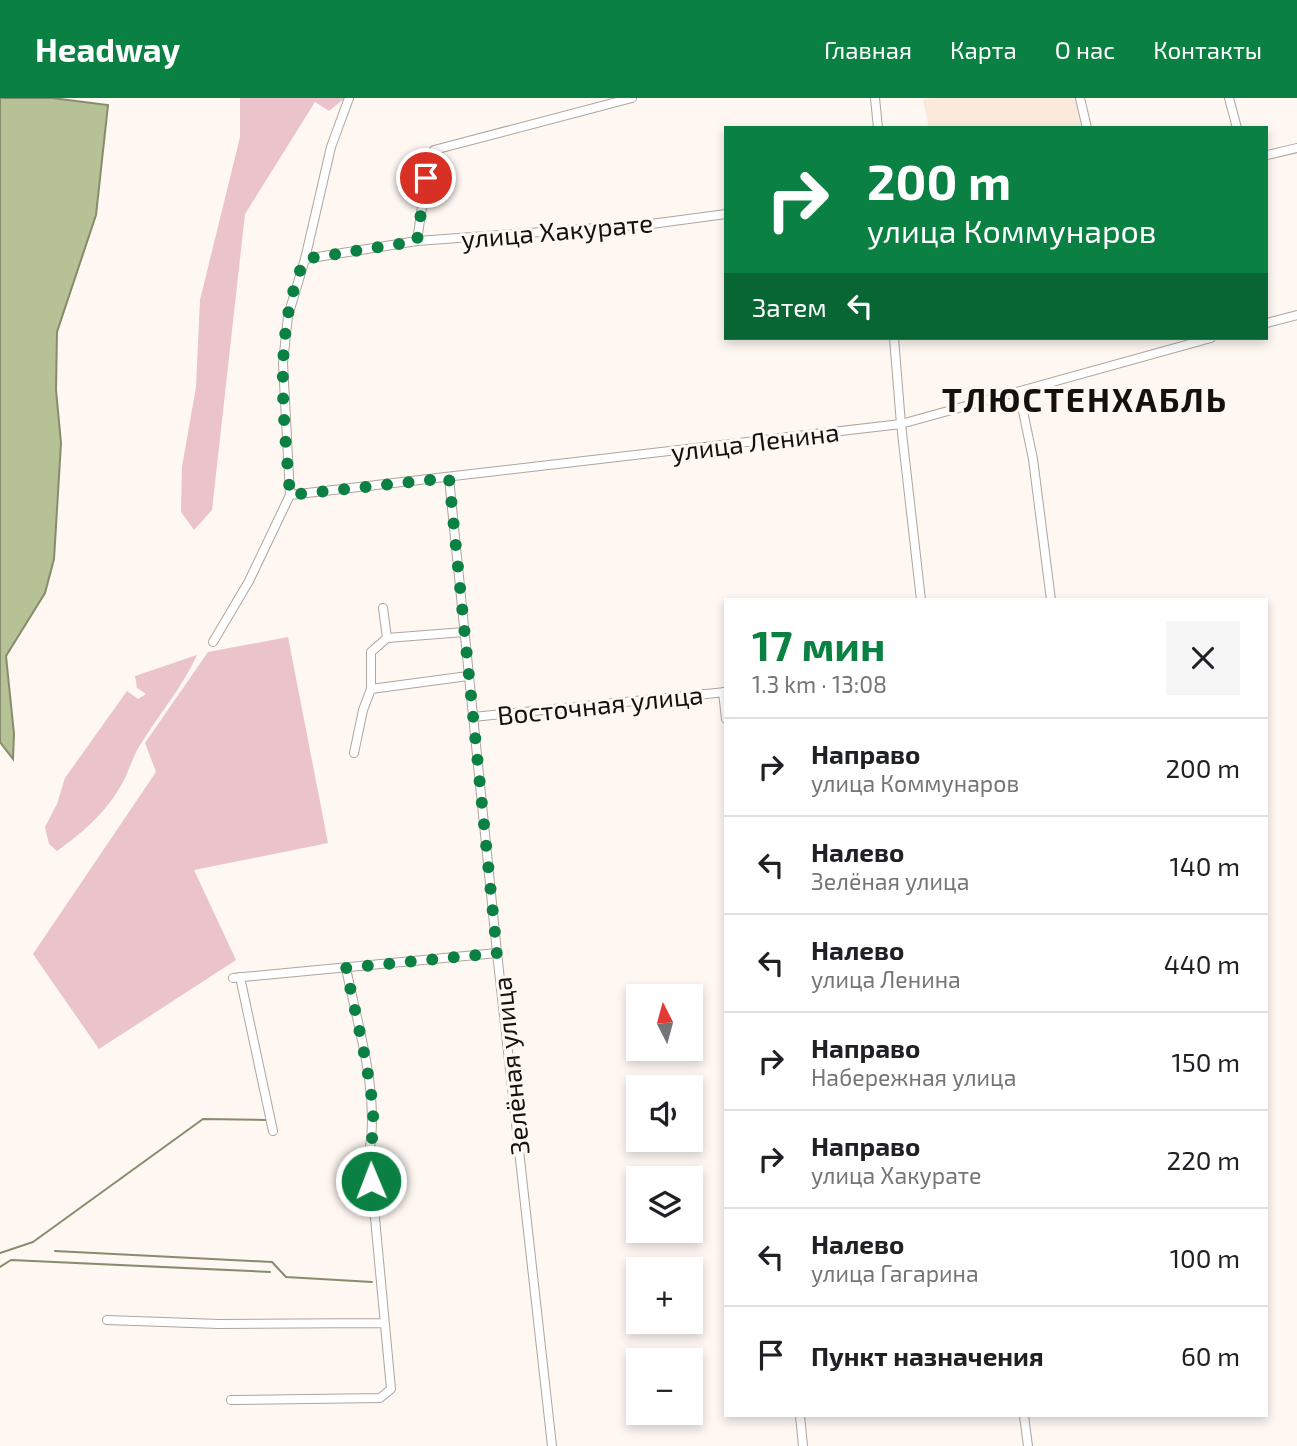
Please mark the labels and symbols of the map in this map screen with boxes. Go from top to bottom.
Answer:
pin [396,148,456,208]
street label: улица Хакурате [460,206,654,255]
district label: ТЛЮСТЕНХАБЛЬ [942,379,1228,419]
street label: улица Ленина [669,415,841,468]
street label: Восточная улица [495,678,705,731]
street label: Зелёная улица [485,975,536,1157]
north arrow [626,984,704,1060]
position arrow [334,1144,408,1218]

